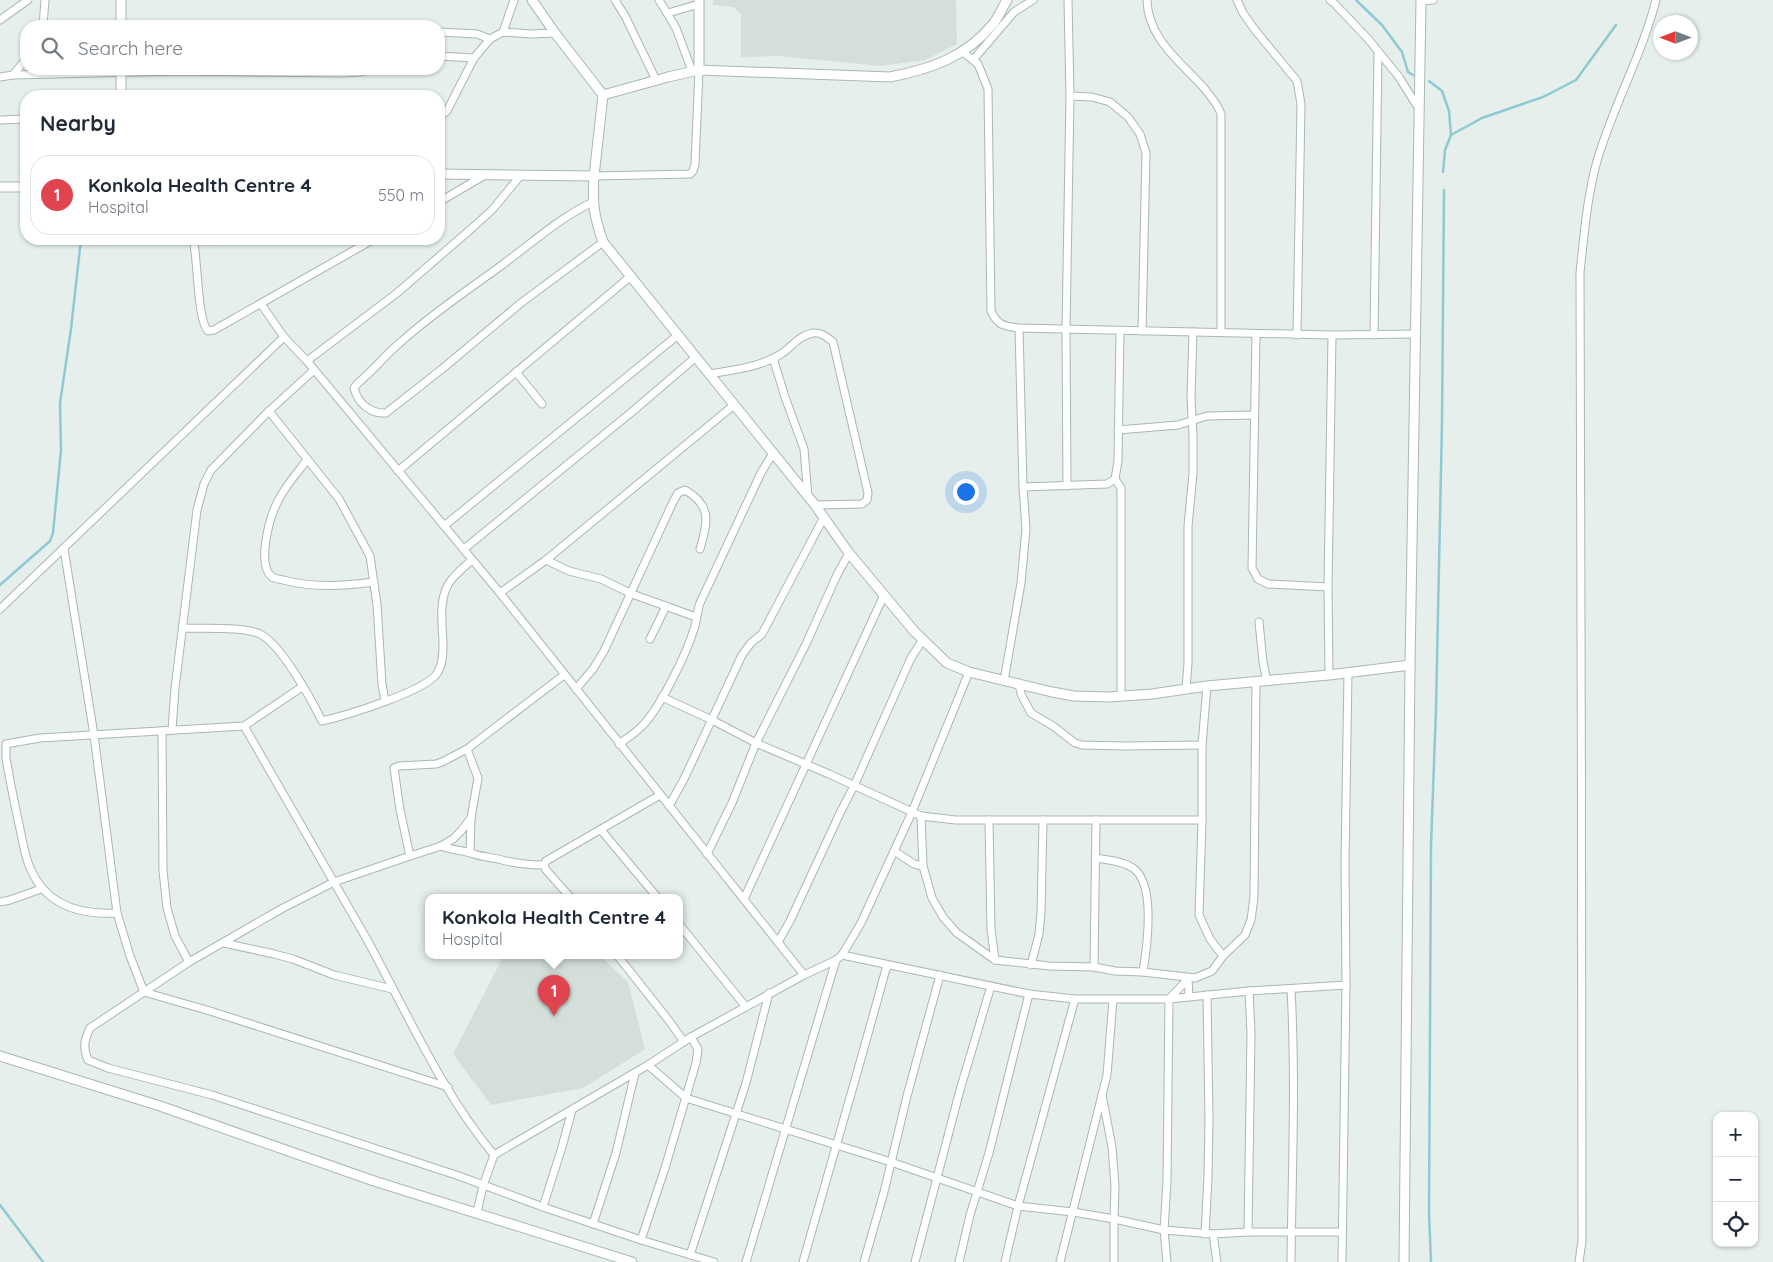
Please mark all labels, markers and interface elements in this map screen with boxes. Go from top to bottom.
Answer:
north arrow [1653,15,1698,60]
search box [20,20,445,75]
icon: search [38,34,66,62]
text: Search here [78,36,183,60]
text: Nearby [40,110,116,136]
text: Konkola Health Centre 4 [88,173,312,197]
text: 1 [54,185,60,205]
text: 550 m [378,185,424,205]
text: Hospital [88,197,149,217]
your location [953,479,979,505]
popup [425,894,683,959]
text: Konkola Health Centre 4 [442,905,666,929]
text: Hospital [442,929,503,949]
pin: 1 [538,975,570,1016]
map controls [1713,1112,1758,1247]
button: + [1713,1112,1758,1157]
button: − [1713,1157,1758,1202]
button: locate [1713,1202,1758,1247]

